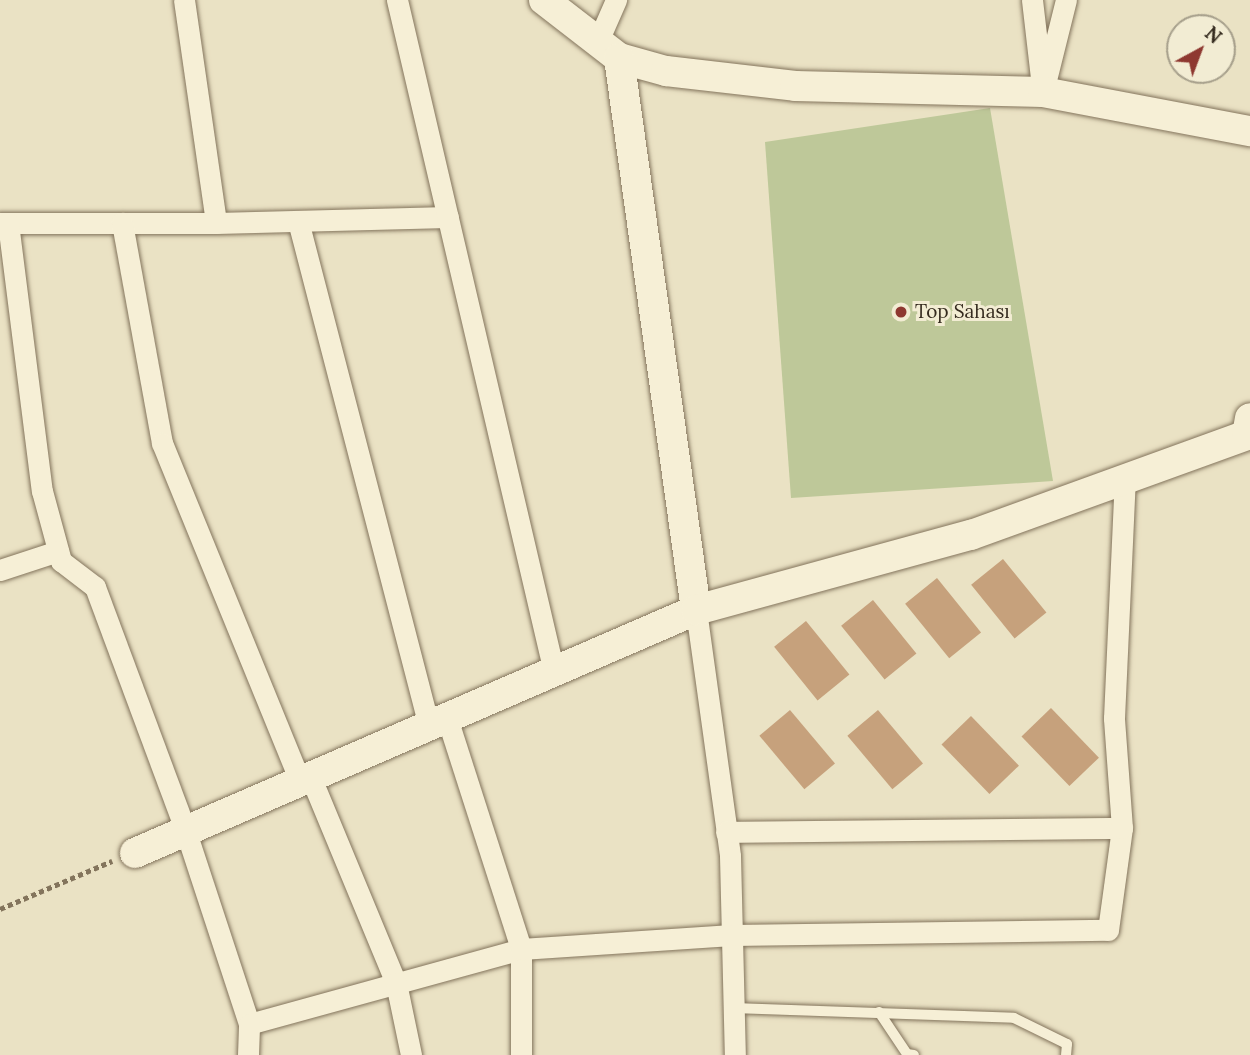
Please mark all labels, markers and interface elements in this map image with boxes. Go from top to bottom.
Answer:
north arrow [1166,14,1236,84]
text: N [1200,21,1227,49]
place label: Top Sahası [915,301,1010,323]
marker: Top Sahası [893,304,909,320]

